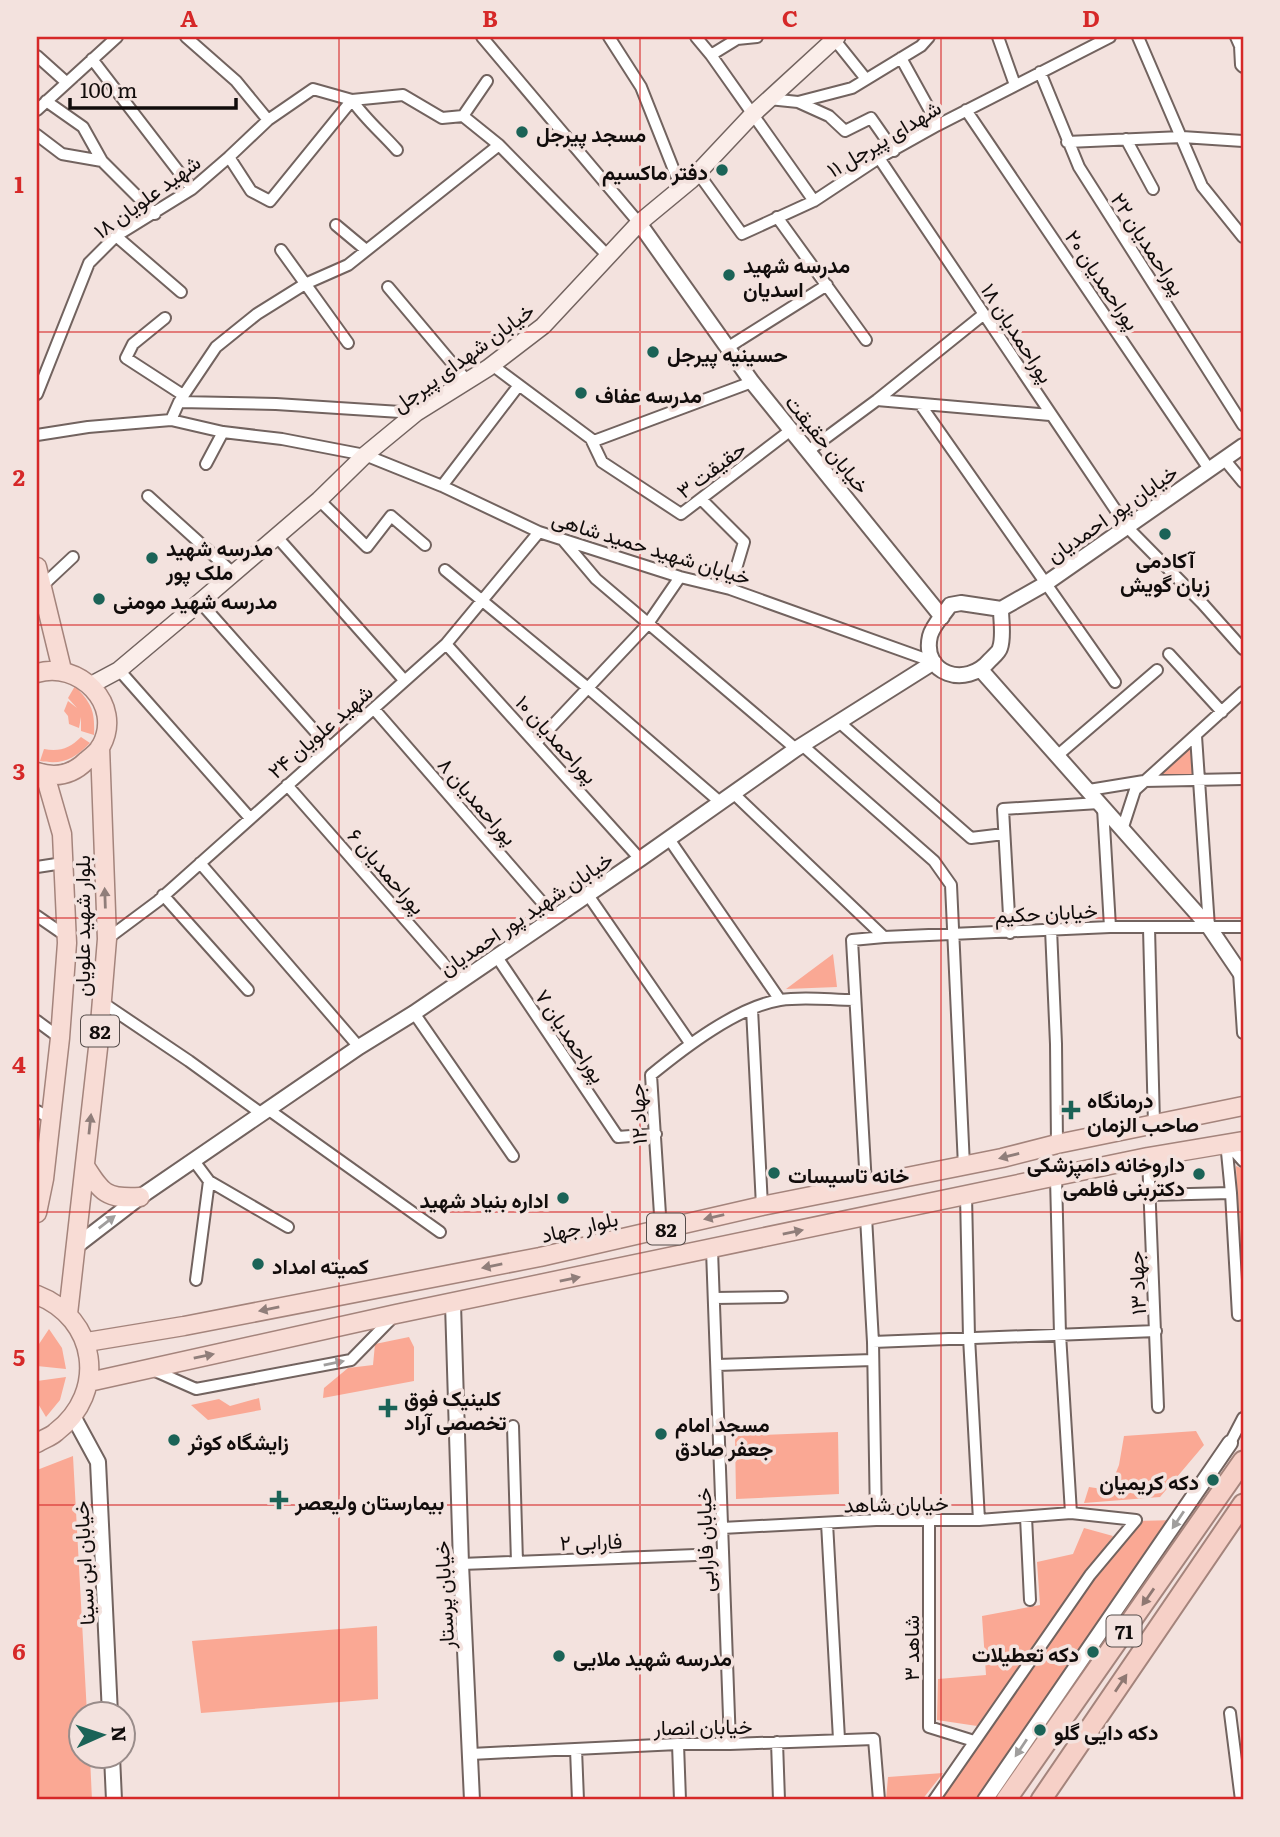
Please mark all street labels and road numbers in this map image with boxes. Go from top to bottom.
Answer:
street label: شهدای پیرجل ۱۱ [820,91,947,184]
street label: شهید علویان ۱۸ [86,145,206,245]
street label: پوراحمدیان ۲۲ [1104,185,1195,301]
street label: پوراحمدیان ۲۰ [1058,223,1149,336]
street label: پوراحمدیان ۱۸ [974,276,1063,389]
street label: خیابان شهدای پیرجل [384,294,540,419]
street label: خیابان حقیقت [779,387,879,499]
street label: حقیقت ۳ [669,432,751,504]
street label: خیابان پور احمدیان [1039,455,1184,570]
street label: خیابان شهید حمید شاهی [549,501,755,591]
street label: شهید علویان ۲۴ [260,676,378,784]
street label: پوراحمدیان ۱۰ [509,687,606,790]
street label: پوراحمدیان ۸ [431,749,526,851]
street label: پوراحمدیان ۶ [341,820,434,921]
street label: خیابان شهید پور احمدیان [432,842,619,983]
street label: بلوار شهید علویان [65,855,96,997]
street label: خیابان حکیم [994,893,1098,930]
street label: پوراحمدیان ۷ [528,982,615,1089]
road number: 82 [81,1015,119,1046]
street label: جهاد ۱۲ [619,1083,653,1145]
street label: بلوار جهاد [537,1201,621,1249]
road number: 82 [647,1214,685,1245]
street label: جهاد ۱۳ [1118,1250,1152,1316]
street label: خیابان شاهد [843,1486,949,1518]
street label: خیابان فارابی [686,1487,720,1593]
street label: خیابان ابن سینا [63,1500,101,1626]
street label: فارابی ۲ [559,1523,623,1557]
street label: خیابان پرستار [424,1540,461,1651]
street label: شاهد ۳ [894,1615,925,1681]
road number: 71 [1106,1616,1142,1646]
street label: خیابان انصار [652,1709,753,1741]

